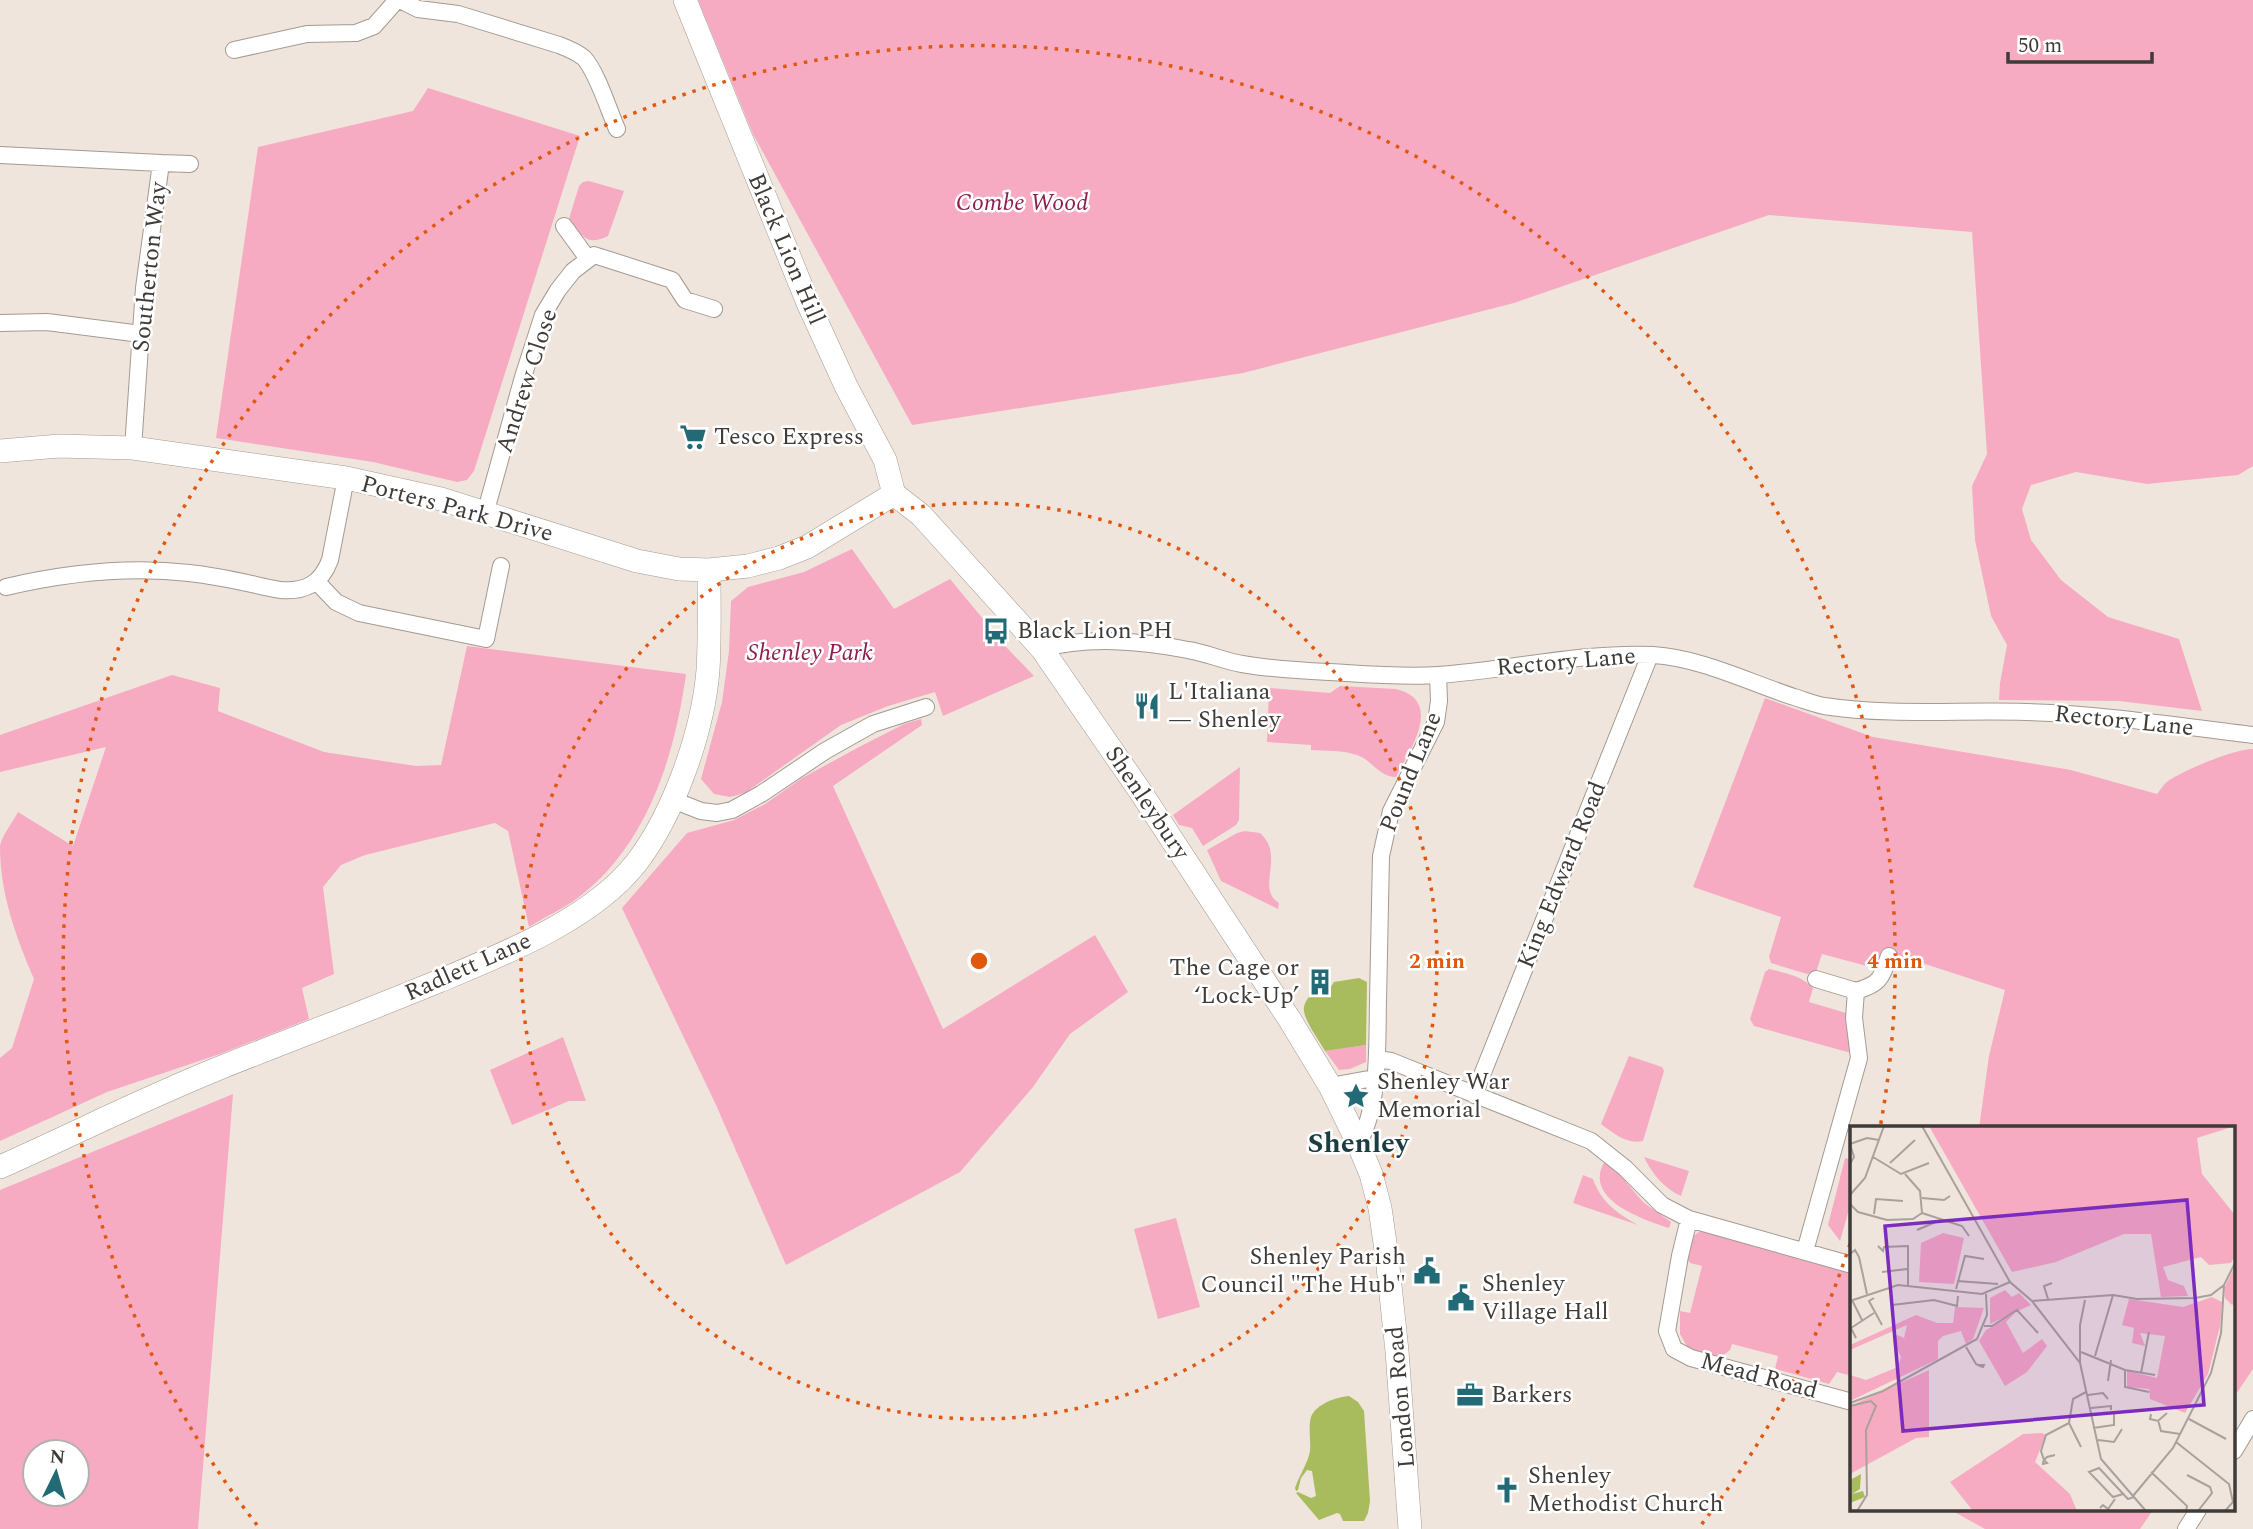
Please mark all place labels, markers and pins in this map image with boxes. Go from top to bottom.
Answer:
place label: Tesco Express [714,419,864,455]
supermarket icon: Tesco Express [678,422,708,452]
place label: Black Lion PH [1017,613,1173,649]
bus stop icon: Black Lion PH [981,616,1011,646]
place label: L'Italiana — Shenley [1168,674,1282,738]
restaurant icon: L'Italiana — Shenley [1132,691,1162,721]
centre of rings [967,949,991,973]
place label: The Cage or ‘Lock-Up’ [1169,950,1299,1014]
building icon: The Cage or ‘Lock-Up’ [1305,967,1335,997]
place label: Shenley War Memorial [1377,1064,1510,1128]
place icon: Shenley War Memorial [1341,1081,1371,1111]
place label: Shenley Parish Council "The Hub" [1200,1239,1406,1303]
public building icon: Shenley Parish Council "The Hub" [1412,1256,1442,1286]
place label: Shenley Village Hall [1482,1266,1609,1330]
public building icon: Shenley Village Hall [1446,1283,1476,1313]
place label: Barkers [1491,1377,1572,1413]
office icon: Barkers [1455,1380,1485,1410]
place label: Shenley Methodist Church [1528,1458,1724,1522]
church icon: Shenley Methodist Church [1492,1475,1522,1505]

